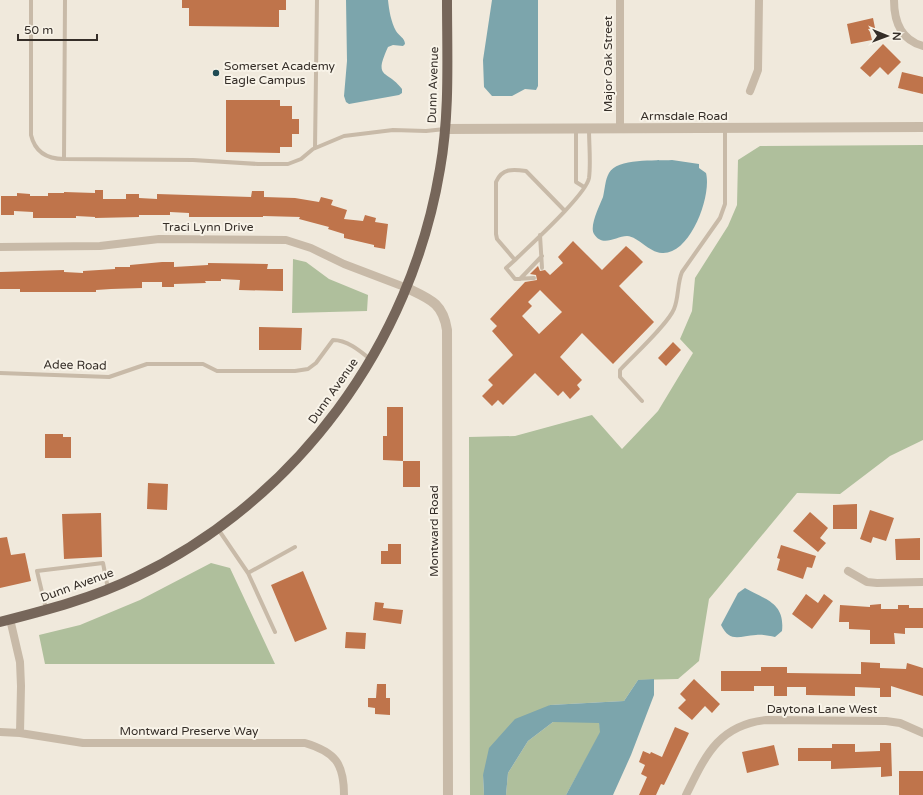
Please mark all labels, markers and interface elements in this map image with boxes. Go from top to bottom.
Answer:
street label: Major Oak Street [601,15,615,112]
scale bar [18,16,97,42]
north arrow [867,16,907,56]
text: 50 m [24,23,53,37]
text: N [890,32,903,41]
street label: Dunn Avenue [425,46,441,124]
place label: Somerset Academy Eagle Campus [224,59,336,87]
marker: Somerset Academy Eagle Campus [211,68,221,78]
street label: Armsdale Road [640,109,728,123]
street label: Traci Lynn Drive [162,220,254,234]
street label: Dunn Avenue [305,355,361,427]
street label: Adee Road [43,357,107,373]
street label: Montward Road [427,485,441,577]
street label: Dunn Avenue [38,565,116,605]
street label: Daytona Lane West [767,702,878,716]
street label: Montward Preserve Way [120,724,259,738]

